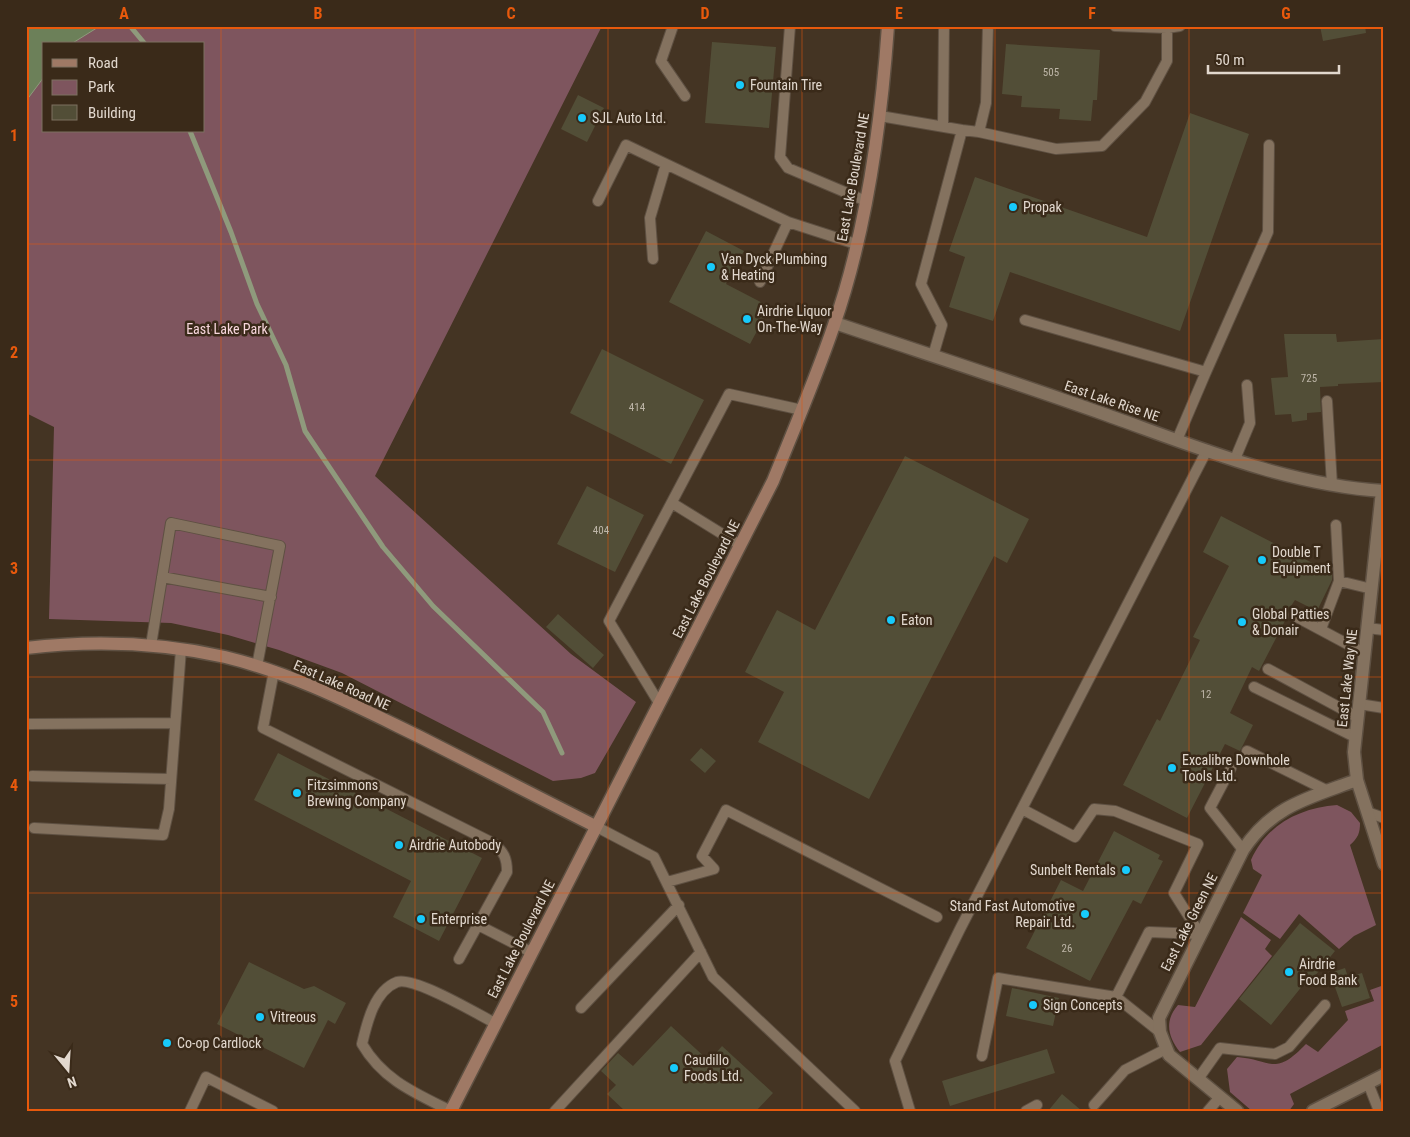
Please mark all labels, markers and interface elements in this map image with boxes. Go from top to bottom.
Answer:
text: A [119,4,129,23]
text: B [314,4,323,23]
text: C [506,4,516,23]
text: D [700,4,710,23]
text: E [895,4,903,23]
text: F [1088,4,1096,23]
text: G [1281,4,1291,23]
legend [42,42,205,132]
scale bar [1208,42,1339,74]
text: 50 m [1215,51,1245,69]
text: Road [88,54,118,72]
house number: 505 [1043,66,1059,79]
place label: Fountain Tire [750,77,823,93]
text: Park [88,78,115,96]
marker: Fountain Tire [734,79,746,91]
text: Building [88,104,136,122]
place label: SJL Auto Ltd. [592,110,666,126]
street label: East Lake Boulevard NE [834,111,872,243]
marker: SJL Auto Ltd. [576,112,588,124]
text: 1 [10,126,18,145]
place label: Propak [1023,199,1063,215]
marker: Propak [1007,201,1019,213]
place label: Van Dyck Plumbing & Heating [721,251,827,283]
marker: Van Dyck Plumbing & Heating [705,261,717,273]
place label: Airdrie Liquor On-The-Way [757,303,832,335]
marker: Airdrie Liquor On-The-Way [741,313,753,325]
park label: East Lake Park [186,321,269,337]
text: 2 [10,343,18,362]
house number: 725 [1301,372,1317,385]
street label: East Lake Rise NE [1063,377,1162,425]
house number: 414 [629,401,646,414]
street label: East Lake Boulevard NE [669,517,743,641]
house number: 404 [593,524,610,537]
place label: Double T Equipment [1272,544,1331,576]
marker: Double T Equipment [1256,554,1268,566]
text: 3 [10,559,18,578]
place label: Global Patties & Donair [1252,606,1329,638]
place label: Eaton [901,612,932,628]
marker: Eaton [885,614,897,626]
marker: Global Patties & Donair [1236,616,1248,628]
street label: East Lake Way NE [1334,628,1360,728]
street label: East Lake Road NE [291,657,393,713]
house number: 12 [1201,688,1211,701]
place label: Excalibre Downhole Tools Ltd. [1182,752,1290,784]
marker: Excalibre Downhole Tools Ltd. [1166,762,1178,774]
text: 4 [10,776,18,795]
place label: Fitzsimmons Brewing Company [307,777,406,809]
marker: Fitzsimmons Brewing Company [291,787,303,799]
place label: Airdrie Autobody [409,837,501,853]
marker: Airdrie Autobody [393,839,405,851]
place label: Sunbelt Rentals [1030,862,1116,878]
marker: Sunbelt Rentals [1120,864,1132,876]
street label: East Lake Green NE [1157,870,1221,974]
street label: East Lake Boulevard NE [484,877,558,1001]
place label: Stand Fast Automotive Repair Ltd. [950,898,1075,930]
marker: Stand Fast Automotive Repair Ltd. [1079,908,1091,920]
place label: Enterprise [431,911,487,927]
marker: Enterprise [415,913,427,925]
house number: 26 [1062,942,1072,955]
place label: Airdrie Food Bank [1299,956,1358,988]
marker: Airdrie Food Bank [1283,966,1295,978]
text: 5 [10,992,18,1011]
place label: Sign Concepts [1043,997,1123,1013]
marker: Sign Concepts [1027,999,1039,1011]
place label: Vitreous [270,1009,316,1025]
marker: Vitreous [254,1011,266,1023]
place label: Co-op Cardlock [177,1035,262,1051]
marker: Co-op Cardlock [161,1037,173,1049]
north arrow [42,1044,92,1094]
place label: Caudillo Foods Ltd. [684,1052,743,1084]
marker: Caudillo Foods Ltd. [668,1062,680,1074]
text: N [65,1073,79,1091]

